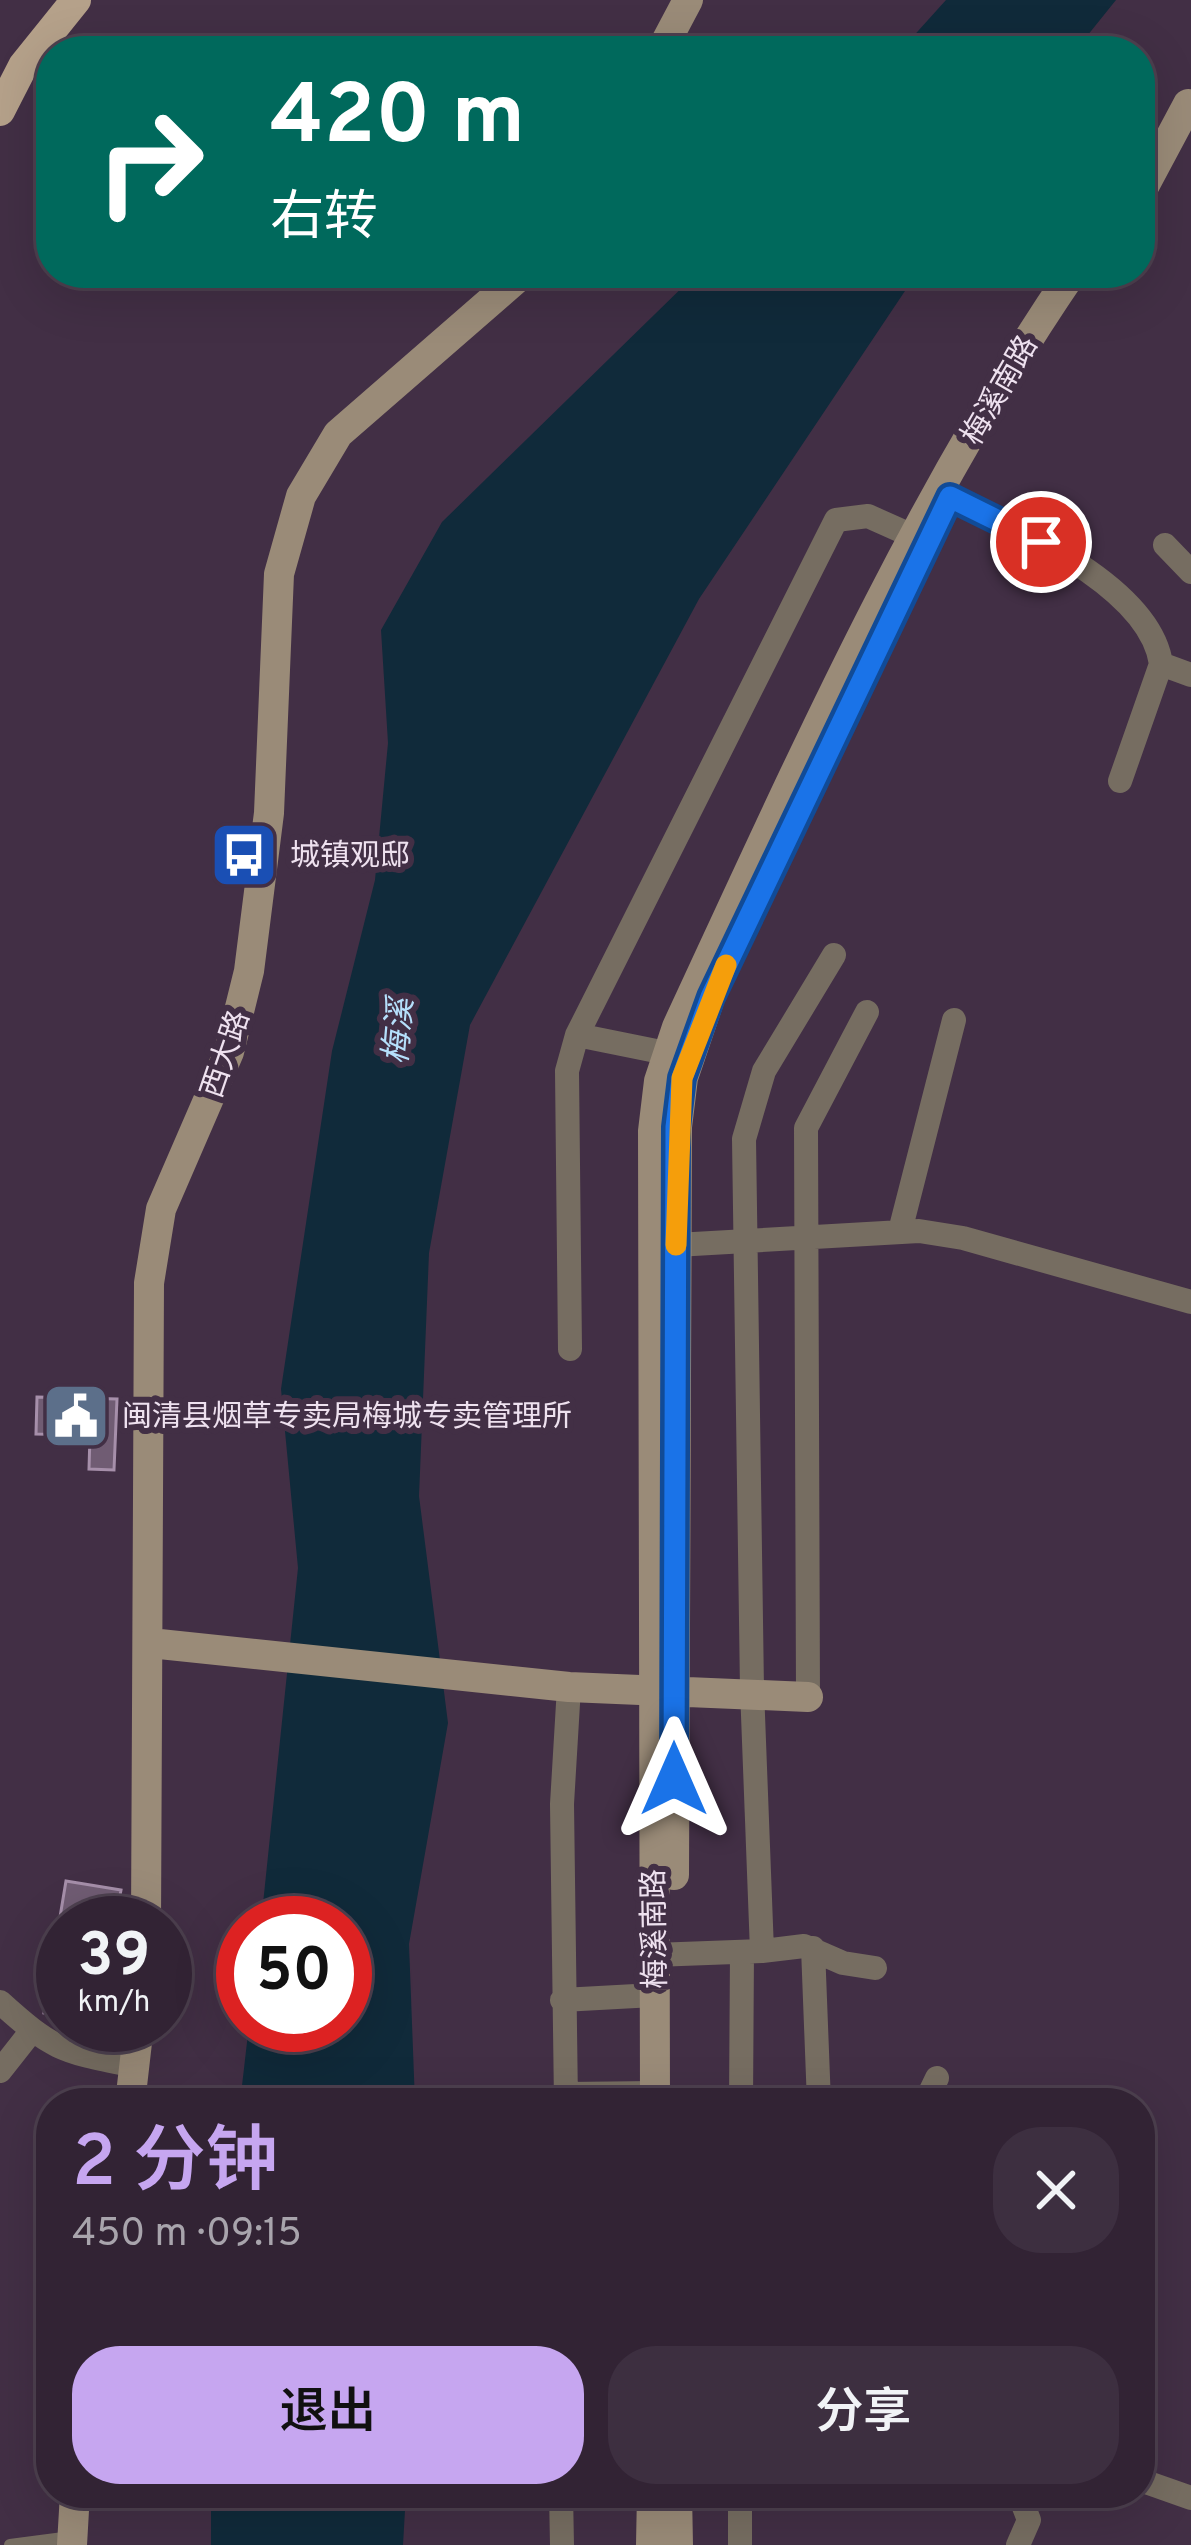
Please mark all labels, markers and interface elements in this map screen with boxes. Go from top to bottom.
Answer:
text: 420 m [270,67,525,173]
icon: right [72,84,228,240]
text: 右转 [270,186,378,255]
street label: 梅溪南路 [955,330,1047,452]
pin [990,491,1092,593]
icon: arrive [1008,509,1074,575]
bus stop icon: 城镇观邸 [209,820,279,890]
place label: 城镇观邸 [290,839,410,876]
water label: 梅溪 [377,994,425,1066]
street label: 西大路 [195,1006,260,1103]
public building icon: 闽清县烟草专卖局梅城专卖管理所 [41,1381,111,1451]
place label: 闽清县烟草专卖局梅城专卖管理所 [122,1400,572,1437]
position arrow [611,1716,737,1842]
street label: 梅溪南路 [637,1869,676,1989]
speed limit sign: 50 [216,1896,372,2052]
text: 39 [78,1921,150,1997]
text: km/h [78,1985,150,2022]
text: 2 分钟 [72,2120,278,2212]
button: close [993,2127,1119,2253]
text: 450 m · 09:15 [72,2211,302,2260]
button: 退出 [72,2346,584,2484]
button: 分享 [608,2346,1119,2484]

